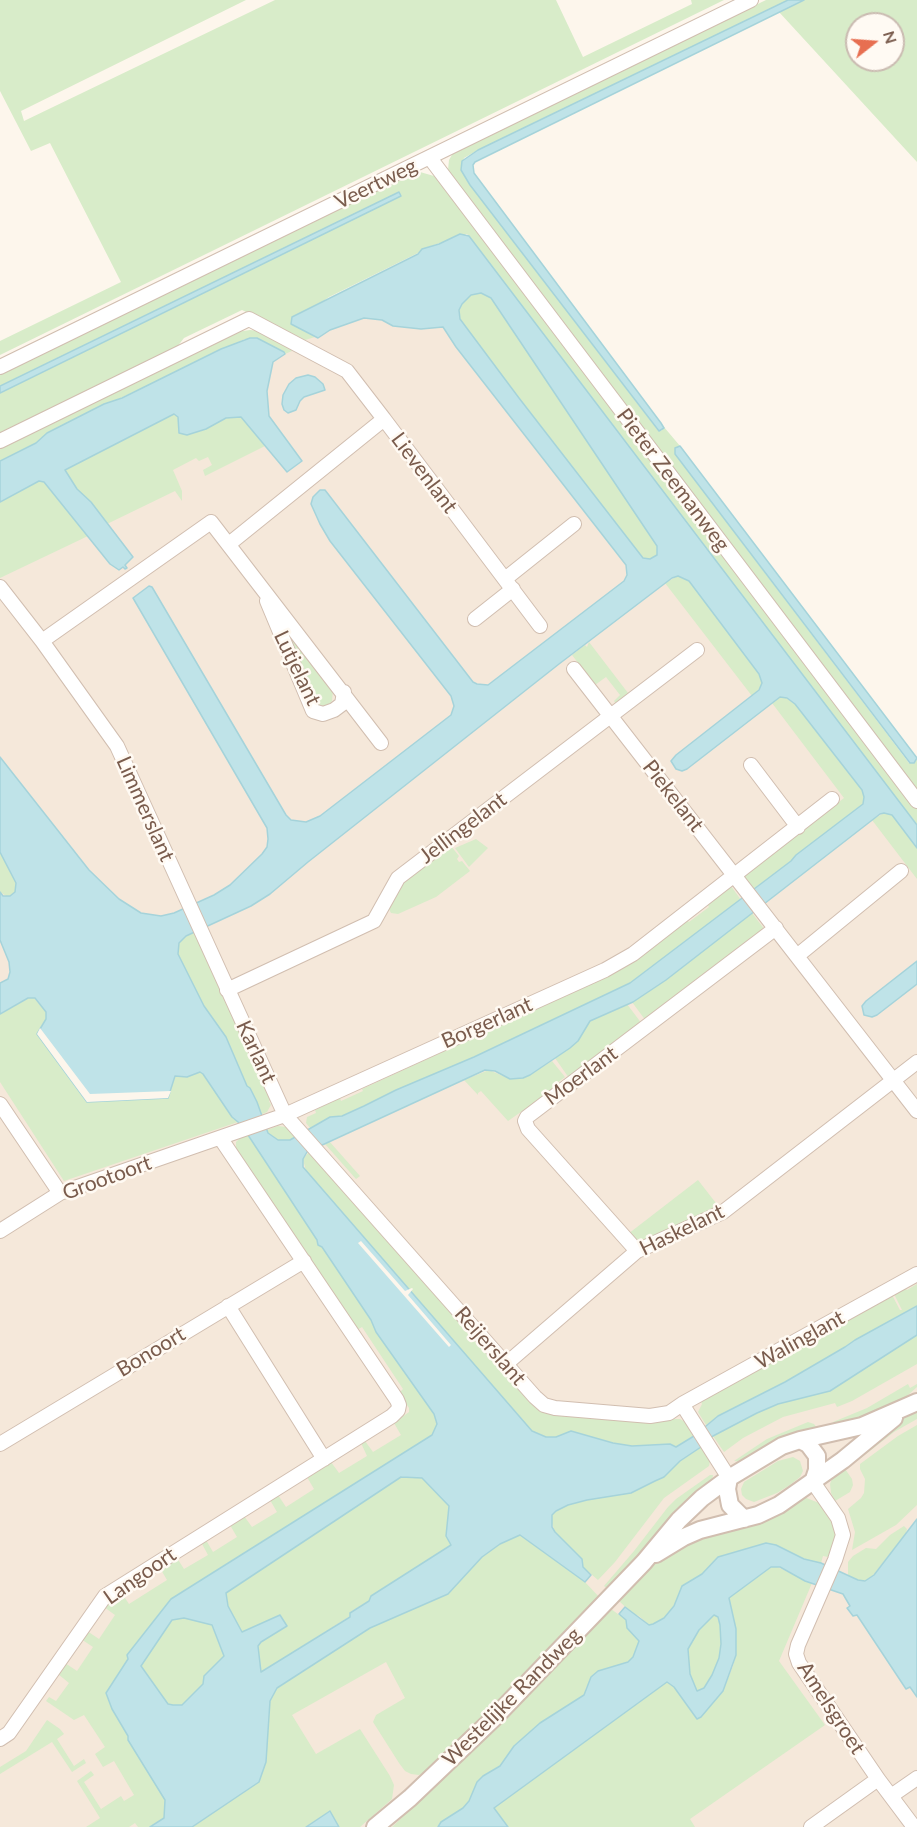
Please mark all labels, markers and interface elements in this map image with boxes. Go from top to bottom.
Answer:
north arrow [845,12,905,72]
text: N [880,28,902,46]
street label: Veertweg [331,153,421,215]
street label: Pieter Zeemanweg [611,404,735,556]
street label: Lievenlant [385,428,463,518]
street label: Lutjelant [268,627,326,709]
street label: Limmerslant [111,752,179,866]
street label: Piekelant [637,755,709,837]
street label: Jellingelant [414,787,512,869]
street label: Borgerlant [438,992,536,1054]
street label: Karlant [231,1017,281,1087]
street label: Moerlant [539,1041,623,1111]
street label: Grootoort [59,1150,155,1206]
street label: Haskelant [636,1199,728,1261]
street label: Reijerslant [449,1302,531,1390]
street label: Walinglant [751,1305,849,1375]
street label: Bonoort [112,1322,190,1382]
street label: Langoort [99,1542,181,1610]
street label: Westelijke Randweg [437,1622,587,1772]
street label: Amelsgroet [792,1657,870,1759]

